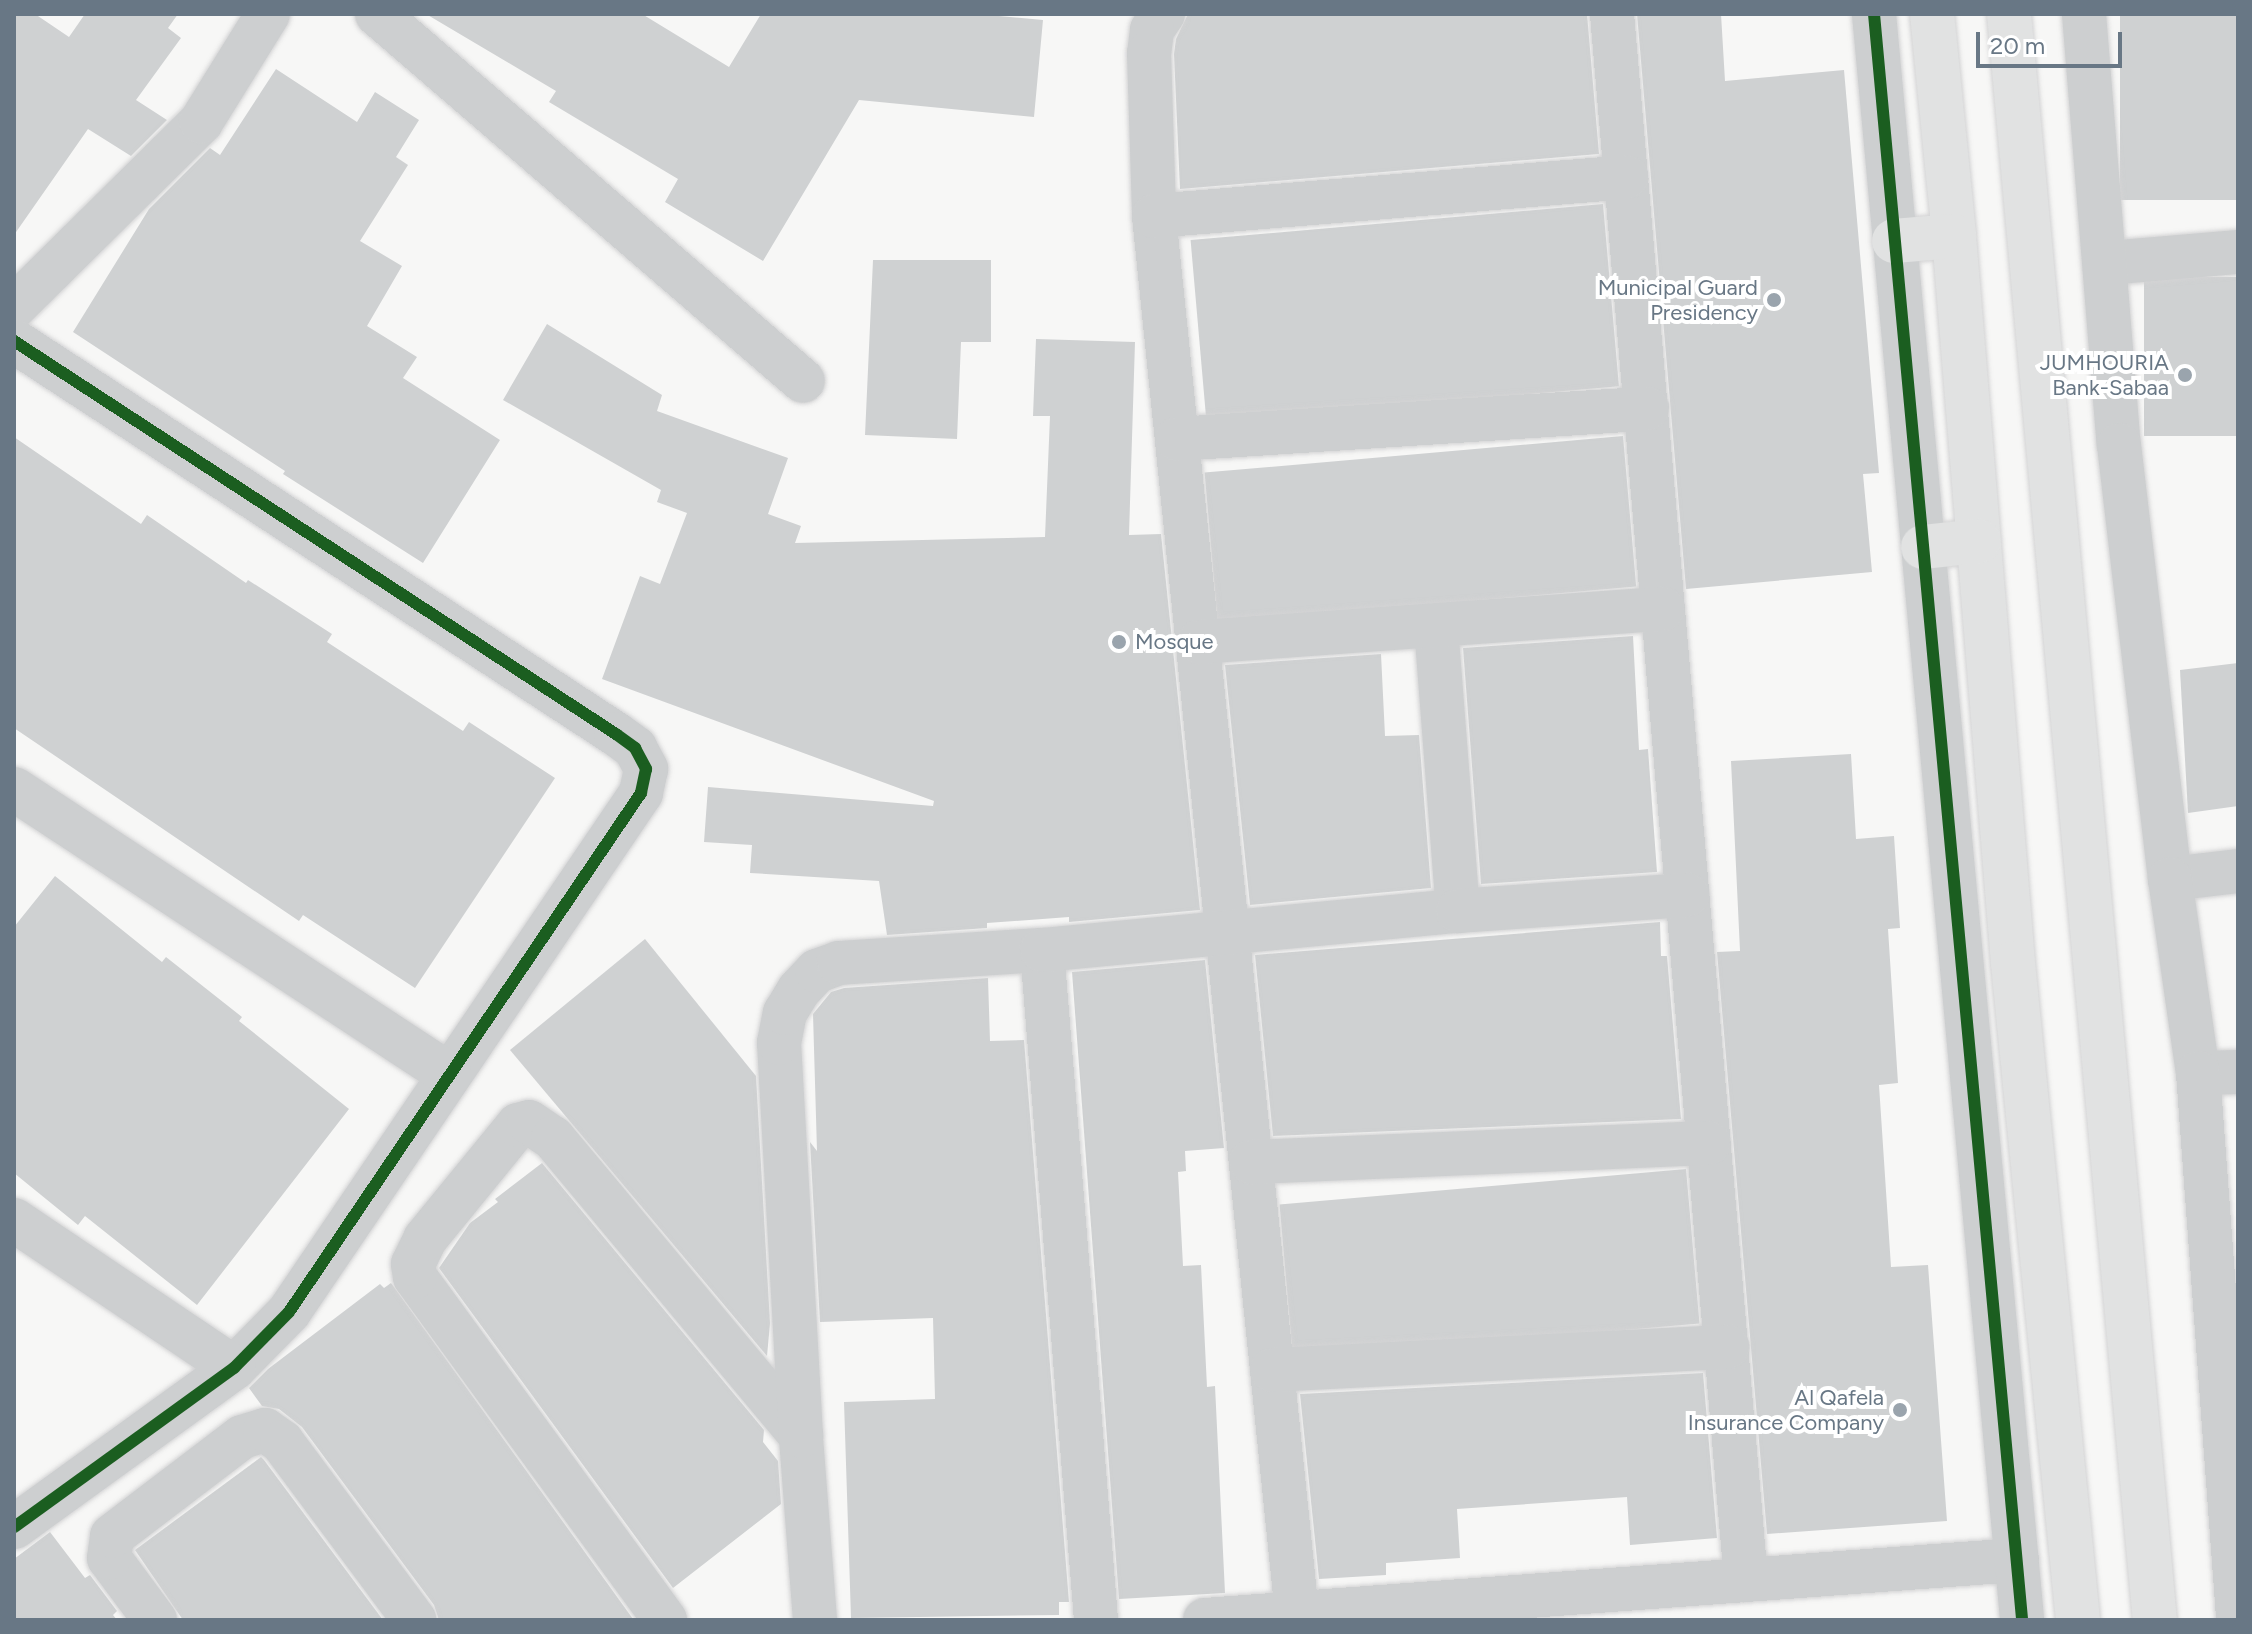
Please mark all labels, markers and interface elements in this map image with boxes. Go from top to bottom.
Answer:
scale bar [1980,16,2126,66]
text: 20 m [1990,31,2045,60]
place label: Municipal Guard Presidency [1598,274,1758,326]
marker: Municipal Guard Presidency [1765,291,1783,309]
place label: JUMHOURIA Bank-Sabaa [2040,349,2169,400]
marker: JUMHOURIA Bank-Sabaa [2176,366,2194,384]
place label: Mosque [1135,629,1214,655]
marker: Mosque [1110,633,1128,651]
place label: Al Qafela Insurance Company [1688,1384,1884,1436]
marker: Al Qafela Insurance Company [1891,1401,1909,1419]

